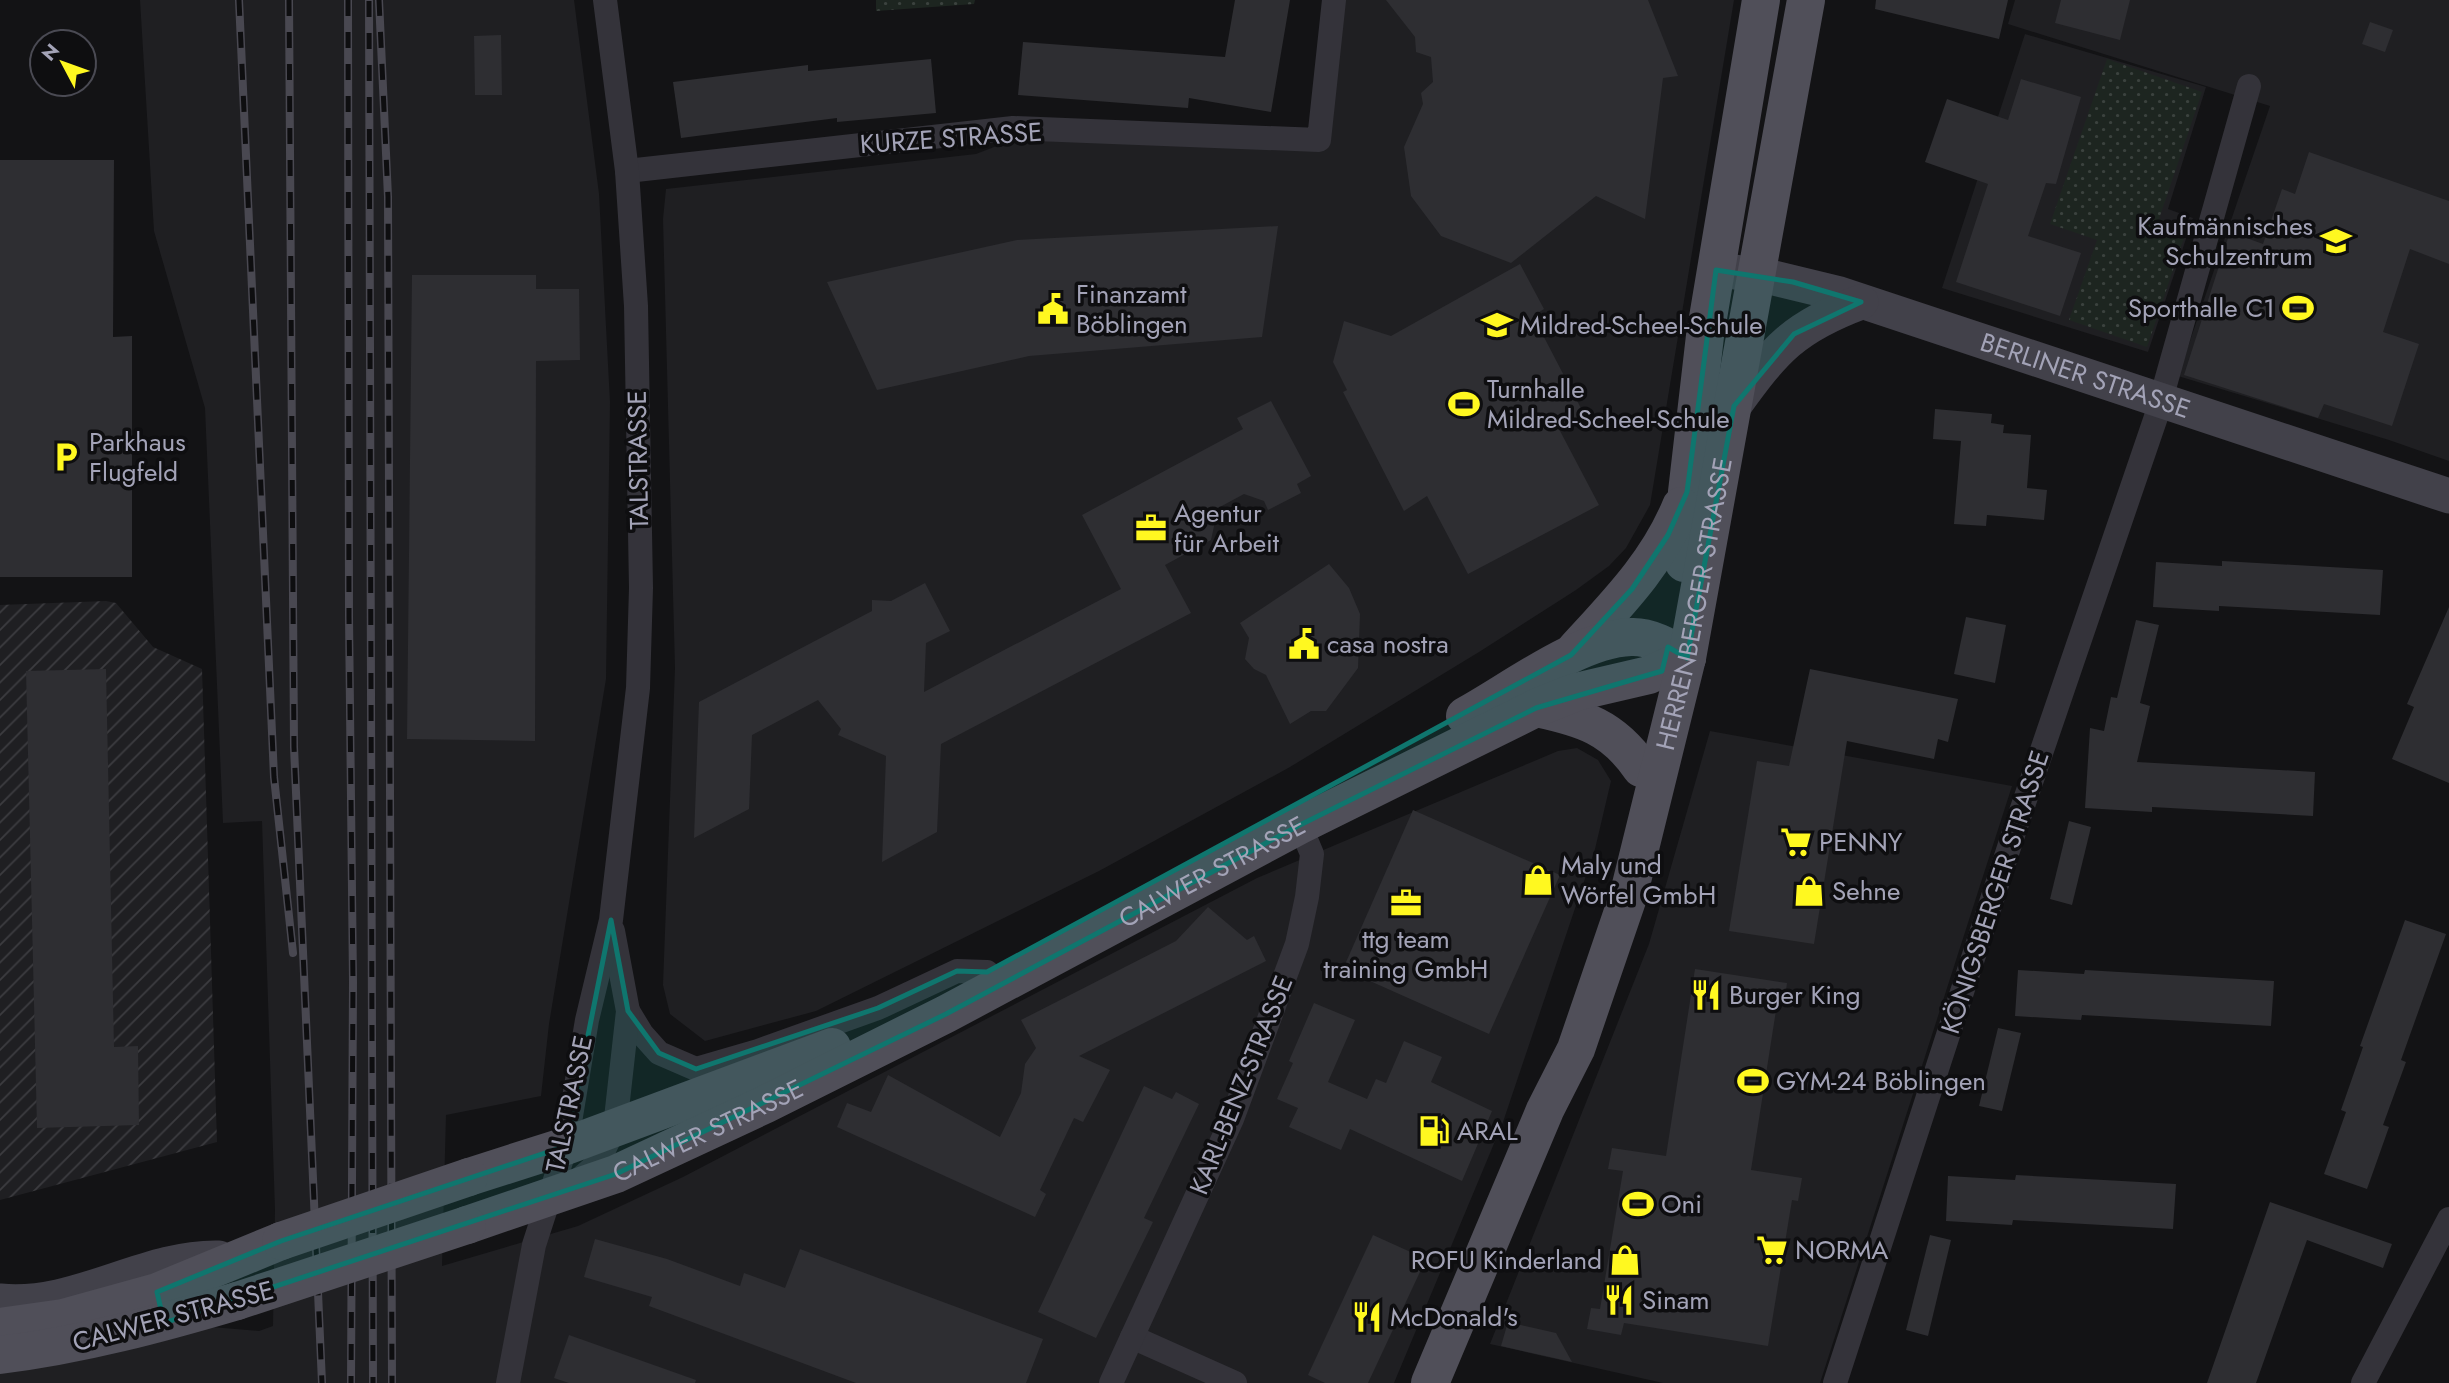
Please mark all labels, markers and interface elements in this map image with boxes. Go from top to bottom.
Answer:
north arrow [28,28,98,98]
text: N [35,38,66,67]
street label: KURZE STRASSE [859,113,1043,163]
place label: Kaufmännisches Schulzentrum [2137,207,2313,275]
school or university icon: Kaufmännisches Schulzentrum [2319,224,2353,258]
place label: Finanzamt Böblingen [1076,275,1188,343]
place label: Sporthalle C1 [2128,289,2275,327]
sports icon: Sporthalle C1 [2281,291,2315,325]
public building icon: Finanzamt Böblingen [1036,292,1070,326]
place label: Mildred-Scheel-Schule [1520,306,1763,344]
school or university icon: Mildred-Scheel-Schule [1480,308,1514,342]
street label: BERLINER STRASSE [1975,323,2195,428]
place label: Turnhalle Mildred-Scheel-Schule [1487,370,1730,438]
sports icon: Turnhalle Mildred-Scheel-Schule [1447,387,1481,421]
street label: TALSTRASSE [618,390,658,530]
place label: Parkhaus Flugfeld [89,423,186,491]
parking icon: Parkhaus Flugfeld [49,440,83,474]
street label: HERRENBERGER STRASSE [1646,455,1742,754]
place label: Agentur für Arbeit [1174,494,1280,562]
office icon: Agentur für Arbeit [1134,511,1168,545]
place label: casa nostra [1327,625,1449,663]
public building icon: casa nostra [1287,627,1321,661]
street label: KÖNIGSBERGER STRASSE [1931,745,2059,1039]
street label: CALWER STRASSE [1112,806,1312,937]
place label: PENNY [1819,823,1903,861]
supermarket icon: PENNY [1779,825,1813,859]
place label: Maly und Wörfel GmbH [1561,846,1716,914]
shop icon: Maly und Wörfel GmbH [1521,863,1555,897]
place label: Sehne [1832,872,1900,910]
shop icon: Sehne [1792,874,1826,908]
office icon: ttg team training GmbH [1389,886,1423,920]
place label: ttg team training GmbH [1324,920,1488,988]
street label: KARL-BENZ-STRASSE [1180,970,1302,1200]
place label: Burger King [1729,976,1861,1014]
restaurant icon: Burger King [1689,978,1723,1012]
street label: TALSTRASSE [536,1032,602,1176]
place label: GYM-24 Böblingen [1776,1062,1986,1100]
sports icon: GYM-24 Böblingen [1736,1064,1770,1098]
street label: CALWER STRASSE [606,1069,810,1192]
place label: ARAL [1457,1112,1518,1150]
fuel station icon: ARAL [1417,1114,1451,1148]
place label: Oni [1661,1185,1702,1223]
sports icon: Oni [1621,1187,1655,1221]
place label: NORMA [1795,1231,1889,1269]
supermarket icon: NORMA [1755,1233,1789,1267]
place label: ROFU Kinderland [1411,1241,1602,1279]
shop icon: ROFU Kinderland [1608,1243,1642,1277]
street label: CALWER STRASSE [68,1271,278,1361]
place label: Sinam [1642,1281,1709,1319]
restaurant icon: Sinam [1602,1283,1636,1317]
place label: McDonald's [1390,1298,1518,1336]
restaurant icon: McDonald's [1350,1300,1384,1334]

